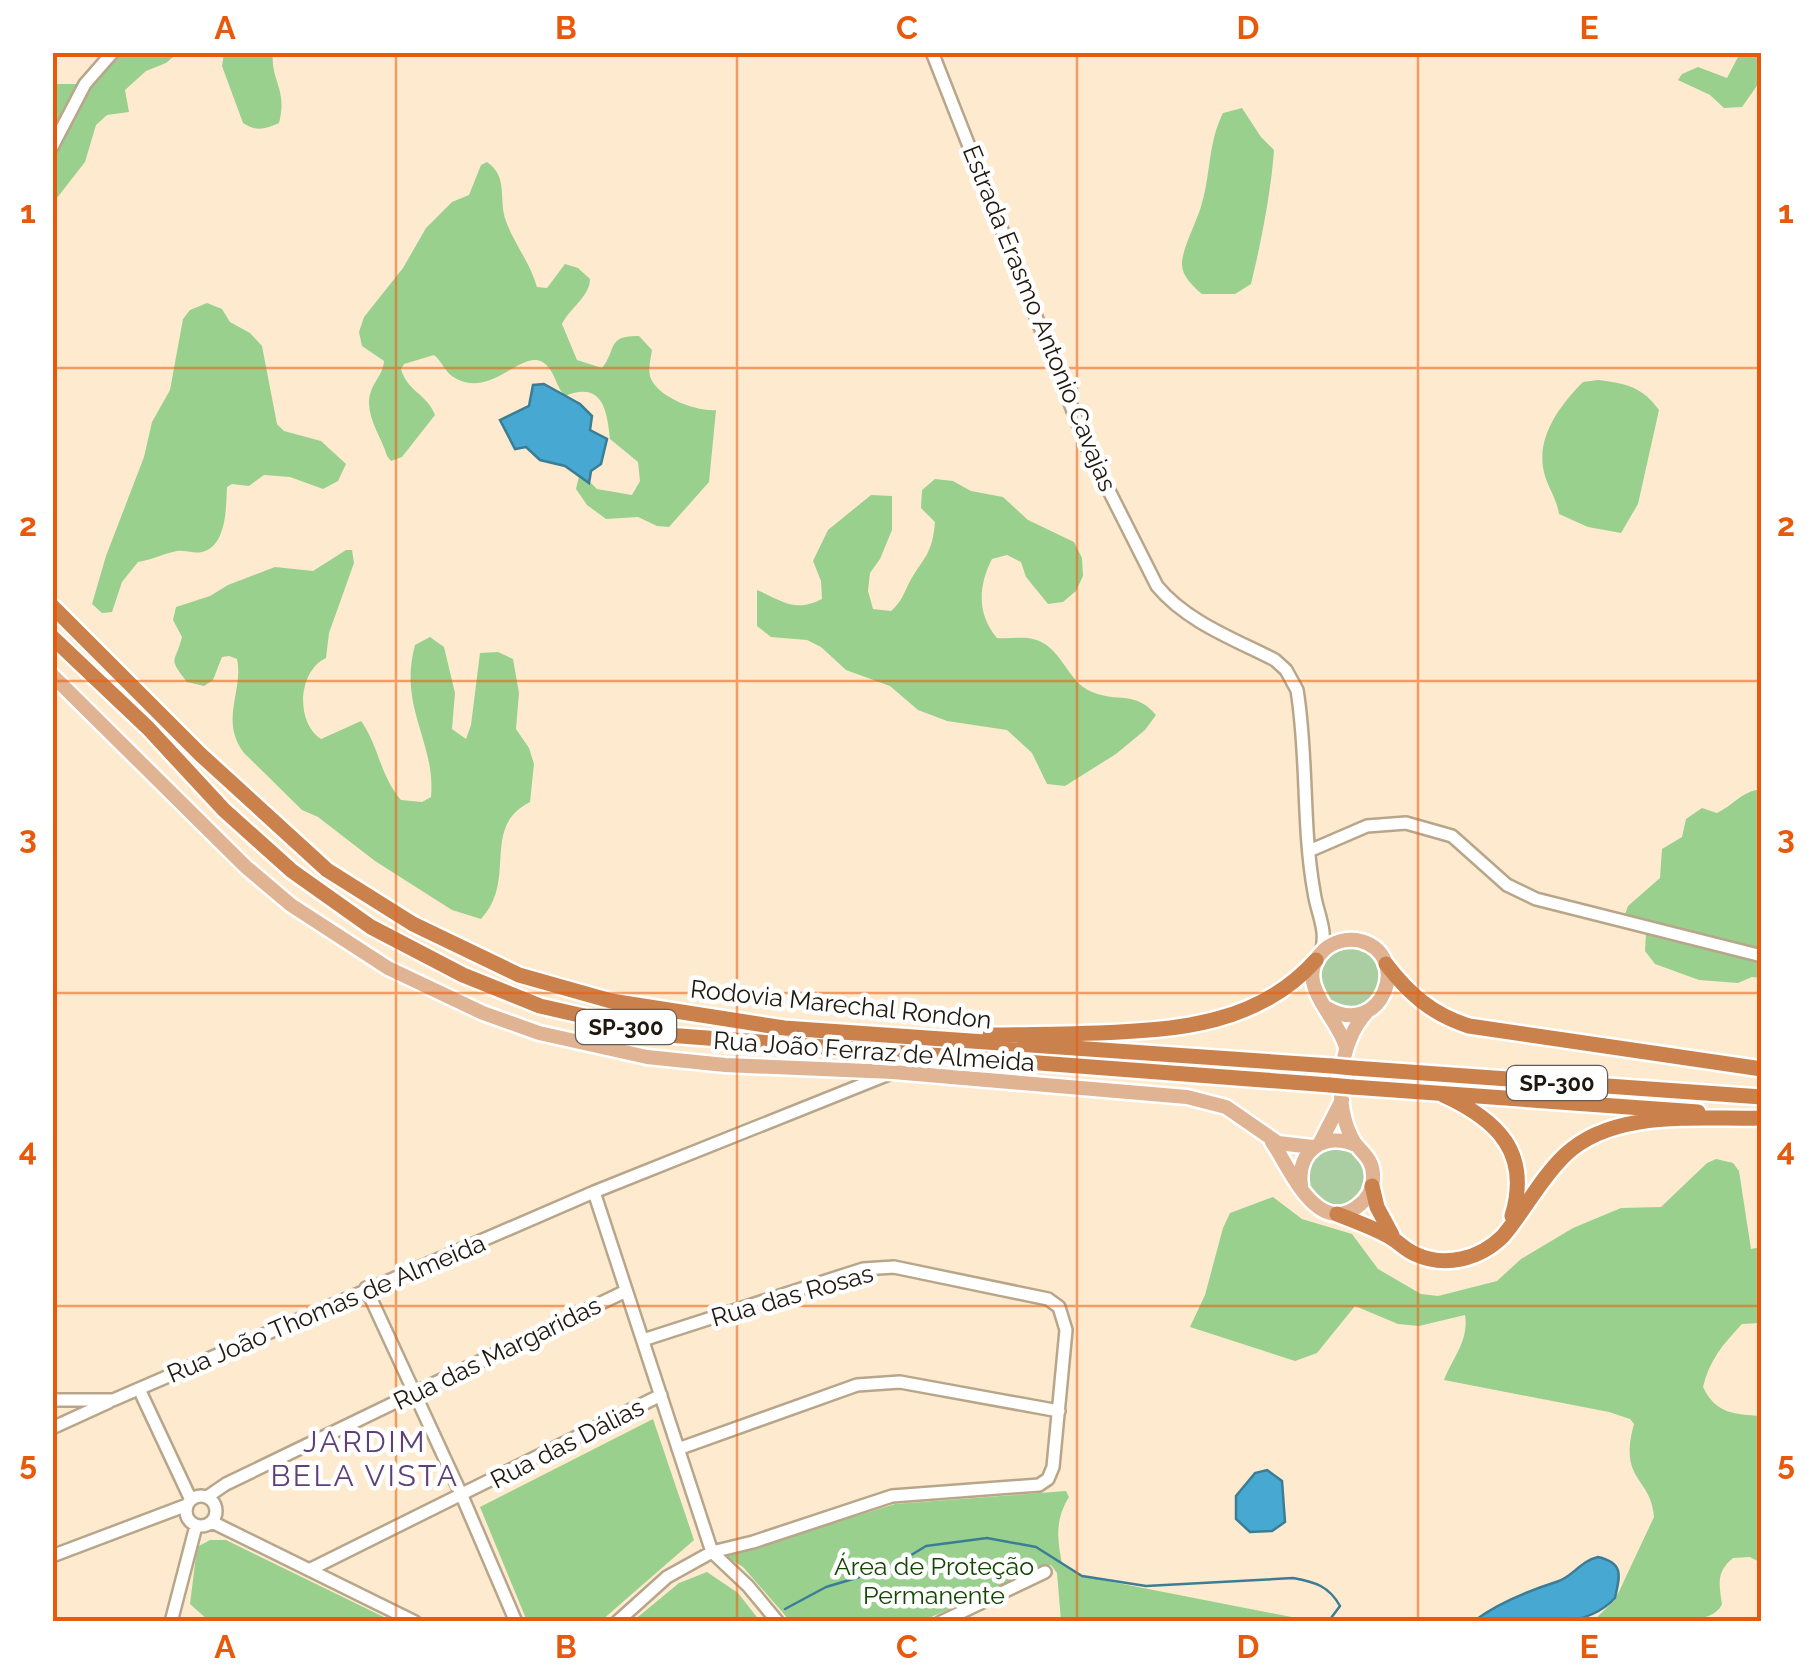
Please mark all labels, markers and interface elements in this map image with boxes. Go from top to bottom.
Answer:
text: A [214,9,236,46]
text: B [555,9,577,46]
text: C [896,9,918,46]
text: D [1237,9,1259,46]
text: E [1579,9,1599,46]
street label: Estrada Erasmo Antonio Cavajas [957,141,1123,495]
text: 1 [20,193,36,230]
text: 1 [1778,193,1794,230]
text: 2 [19,506,37,543]
text: 2 [1777,506,1795,543]
text: 3 [19,818,37,855]
text: 3 [1777,818,1795,855]
street label: Rodovia Marechal Rondon [689,973,993,1035]
road number: SP-300 [576,1010,676,1044]
street label: Rua João Ferraz de Almeida [712,1025,1036,1077]
road number: SP-300 [1507,1066,1607,1100]
text: 4 [19,1131,37,1168]
text: 4 [1777,1131,1795,1168]
street label: Rua João Thomas de Almeida [162,1227,490,1389]
street label: Rua das Rosas [708,1258,876,1332]
street label: Rua das Margaridas [388,1290,606,1416]
street label: Rua das Dálias [485,1392,649,1494]
district label: JARDIM BELA VISTA [270,1424,460,1493]
text: 5 [19,1444,37,1481]
text: 5 [1777,1444,1795,1481]
park label: Área de Proteção Permanente [834,1551,1034,1610]
text: A [214,1628,236,1665]
text: B [555,1628,577,1665]
text: C [896,1628,918,1665]
text: D [1237,1628,1259,1665]
text: E [1579,1628,1599,1665]

